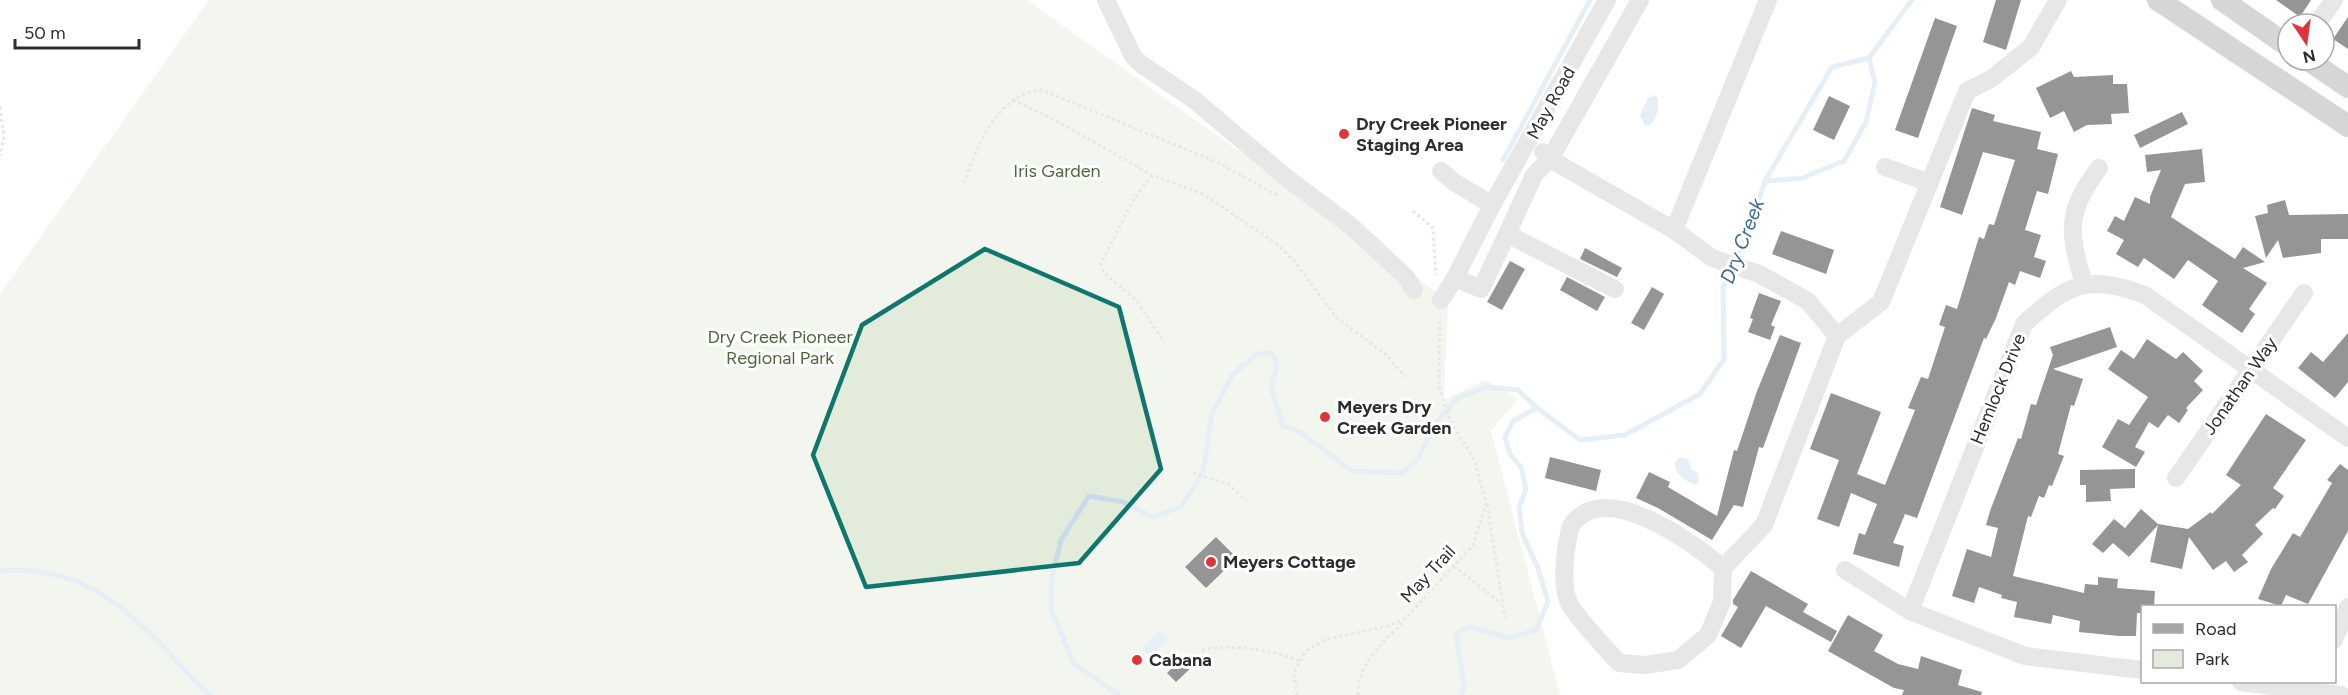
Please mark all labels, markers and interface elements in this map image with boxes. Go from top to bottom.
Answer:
scale bar [15,12,140,50]
north arrow [2276,12,2336,72]
text: 50 m [24,22,66,44]
text: N [2301,45,2317,67]
street label: May Road [1522,63,1580,143]
place label: Dry Creek Pioneer Staging Area [1356,113,1507,156]
marker: Dry Creek Pioneer Staging Area [1337,127,1351,141]
park label: Iris Garden [1013,160,1101,182]
water label: Dry Creek [1715,194,1770,287]
park label: Dry Creek Pioneer Regional Park [707,326,853,369]
street label: Hemlock Drive [1966,330,2030,448]
street label: Jonathan Way [2198,332,2282,439]
place label: Meyers Dry Creek Garden [1337,396,1451,439]
marker: Meyers Dry Creek Garden [1318,410,1332,424]
street label: May Trail [1396,541,1460,607]
place label: Meyers Cottage [1223,551,1356,573]
marker: Meyers Cottage [1204,555,1218,569]
legend [2141,605,2336,683]
text: Road [2195,618,2236,640]
text: Park [2195,648,2230,670]
place label: Cabana [1149,649,1212,671]
marker: Cabana [1130,653,1144,667]

